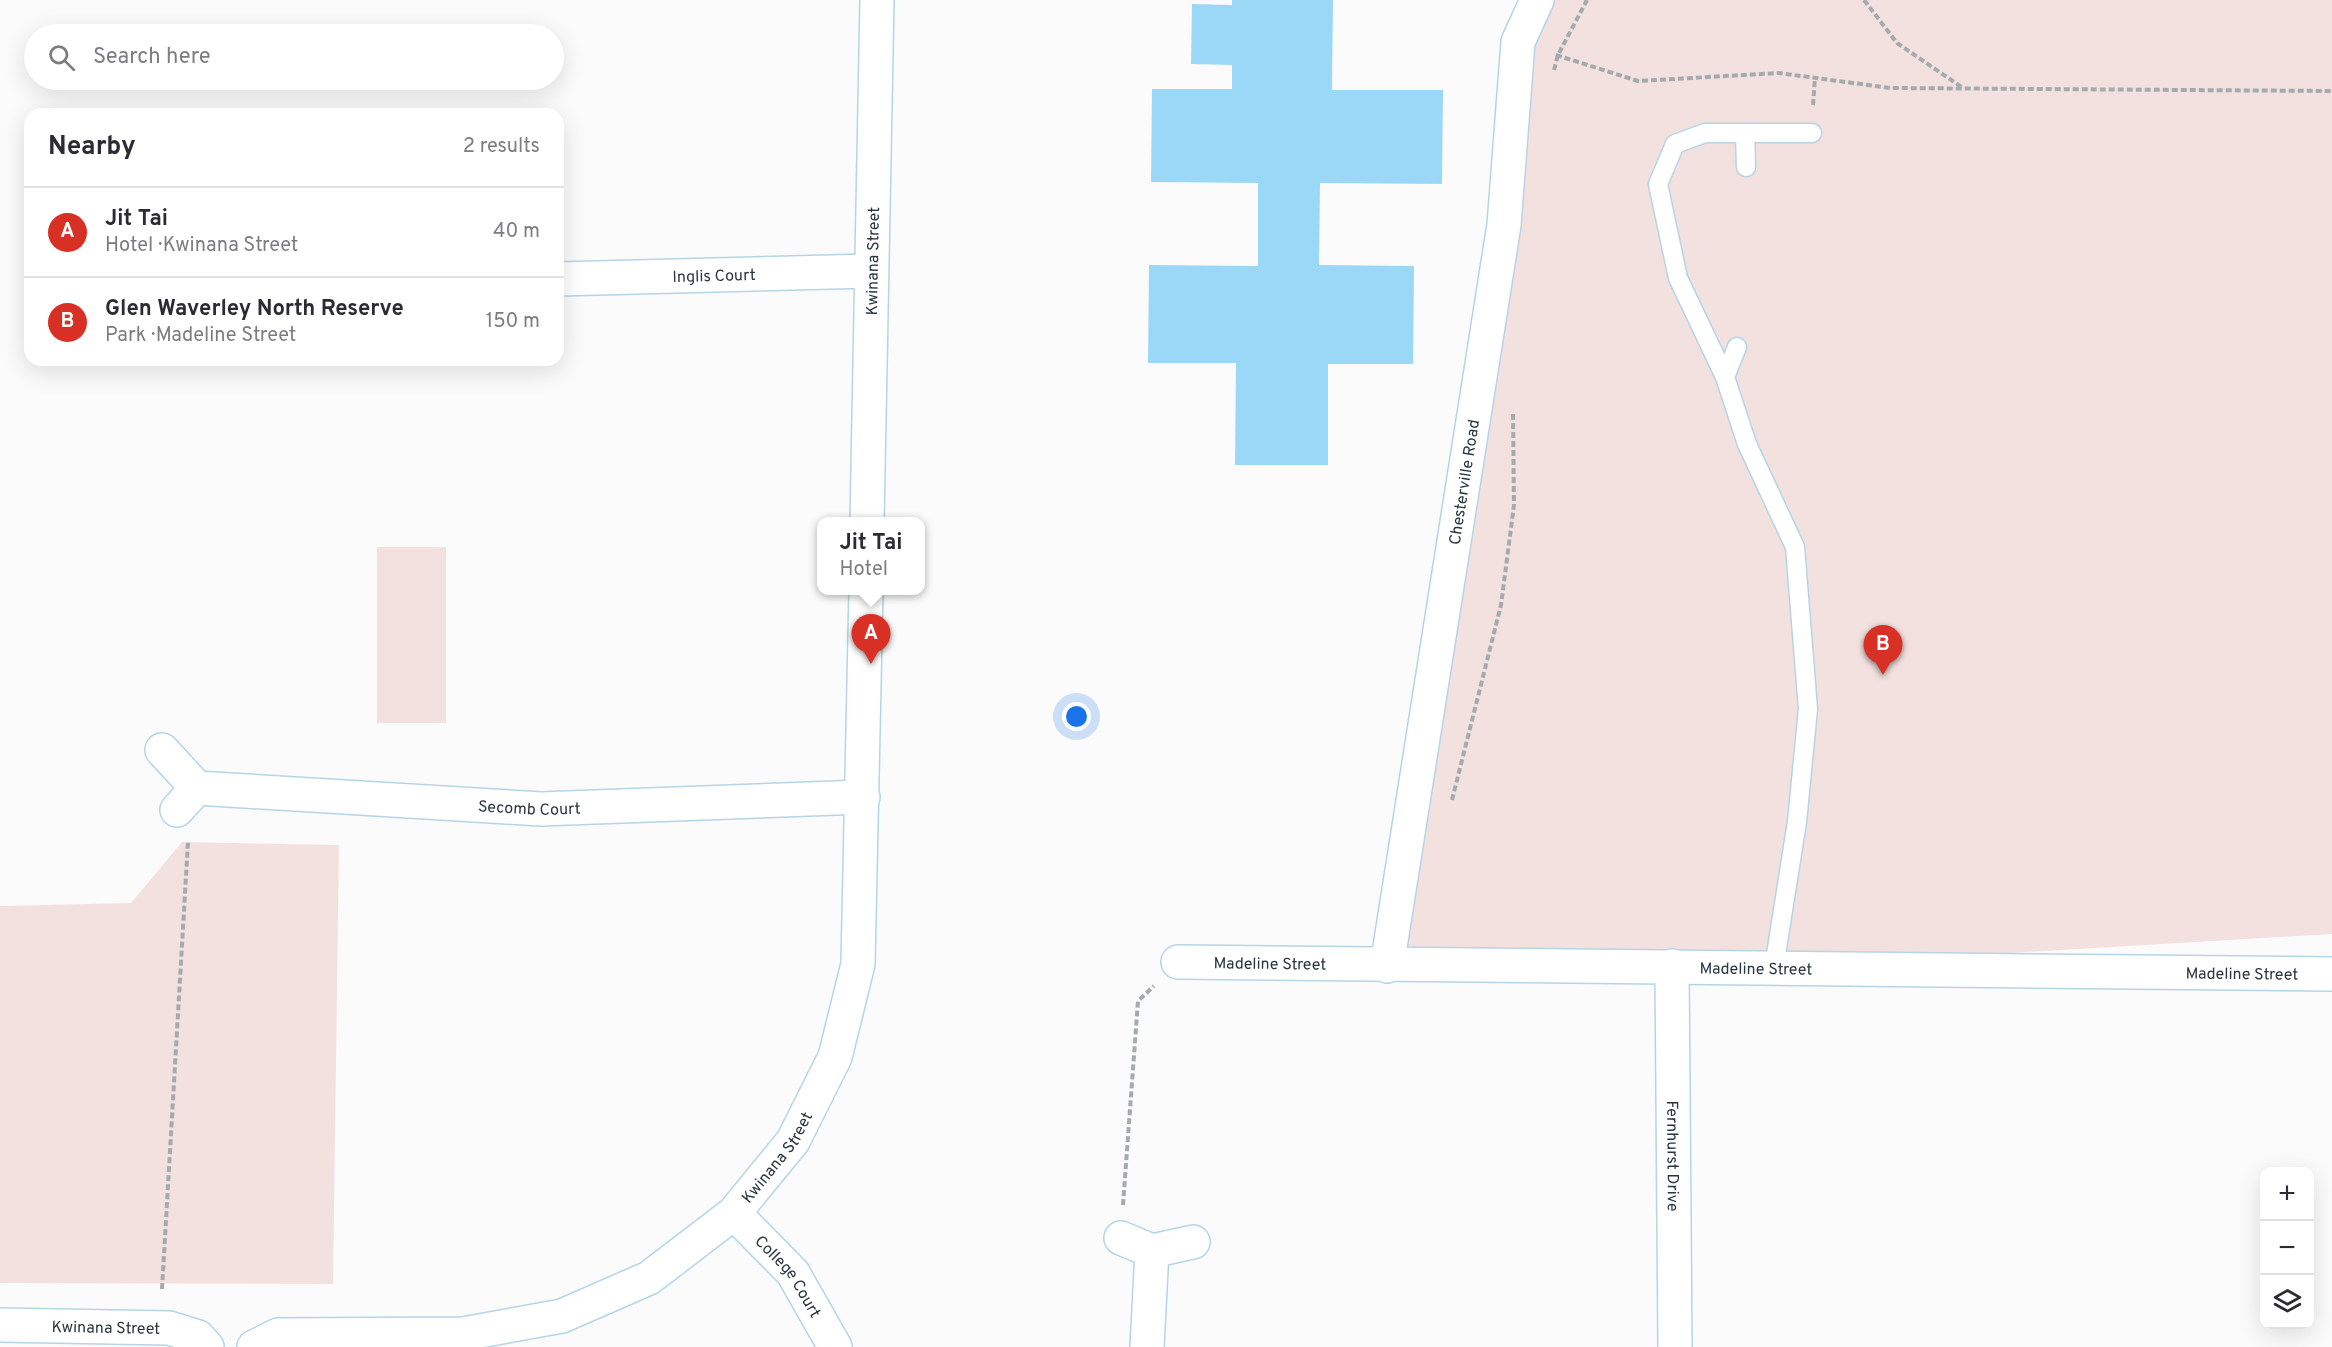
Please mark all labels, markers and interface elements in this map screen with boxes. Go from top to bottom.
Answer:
search box [24,24,564,90]
icon: search [45,41,78,74]
text: Search here [93,44,211,71]
text: Nearby [48,131,136,164]
text: 2 results [463,134,540,160]
text: Jit Tai [105,206,168,233]
street label: Kwinana Street [863,207,885,316]
text: A [60,219,75,245]
text: 40 m [493,219,540,245]
text: Hotel · Kwinana Street [105,233,298,259]
street label: Inglis Court [672,266,756,288]
text: Glen Waverley North Reserve [105,296,404,323]
text: B [61,309,74,335]
text: 150 m [486,309,540,335]
text: Park · Madeline Street [105,323,296,349]
street label: Chesterville Road [1446,418,1485,546]
popup [817,517,925,595]
text: Jit Tai [840,530,902,557]
text: Hotel [840,557,888,583]
pin: A [852,614,890,664]
pin: B [1864,626,1902,675]
your location [1062,702,1091,731]
street label: Secomb Court [477,797,581,821]
street label: Madeline Street [1214,954,1326,976]
street label: Madeline Street [1700,959,1812,981]
street label: Madeline Street [2185,964,2298,986]
street label: Fernhurst Drive [1661,1100,1682,1212]
street label: Kwinana Street [738,1109,818,1208]
map controls [2260,1167,2314,1329]
button: + [2260,1167,2314,1221]
button: − [2260,1221,2314,1275]
street label: College Court [750,1232,824,1322]
button: layers [2260,1275,2314,1329]
street label: Kwinana Street [51,1318,160,1340]

